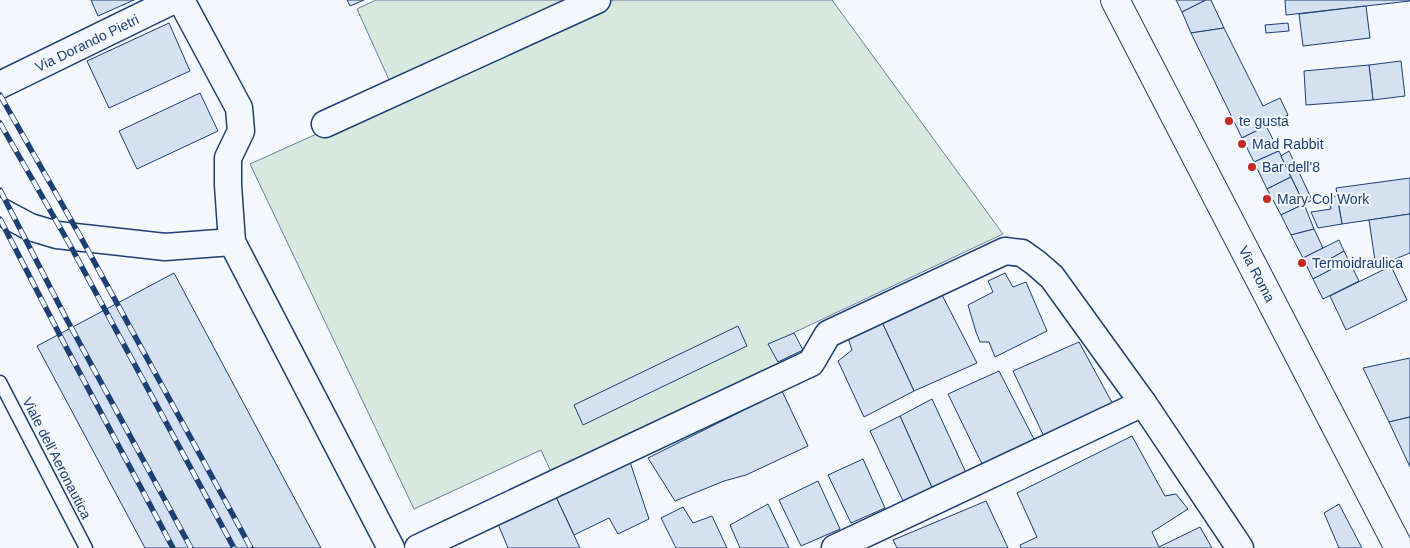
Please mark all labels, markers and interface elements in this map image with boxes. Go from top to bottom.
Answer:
street label: Via Dorando Pietri [33,11,141,75]
place label: te gusta [1239,113,1289,129]
marker: te gusta [1223,115,1235,127]
place label: Mad Rabbit [1252,136,1324,152]
marker: Mad Rabbit [1236,138,1248,150]
place label: Bar dell'8 [1262,159,1320,175]
marker: Bar dell'8 [1246,161,1258,173]
place label: Mary Col Work [1277,191,1370,207]
marker: Mary Col Work [1261,193,1273,205]
street label: Via Roma [1236,243,1279,305]
place label: Termoidraulica [1312,255,1403,271]
marker: Termoidraulica [1296,257,1308,269]
street label: Viale dell’Aeronautica [19,394,95,522]

